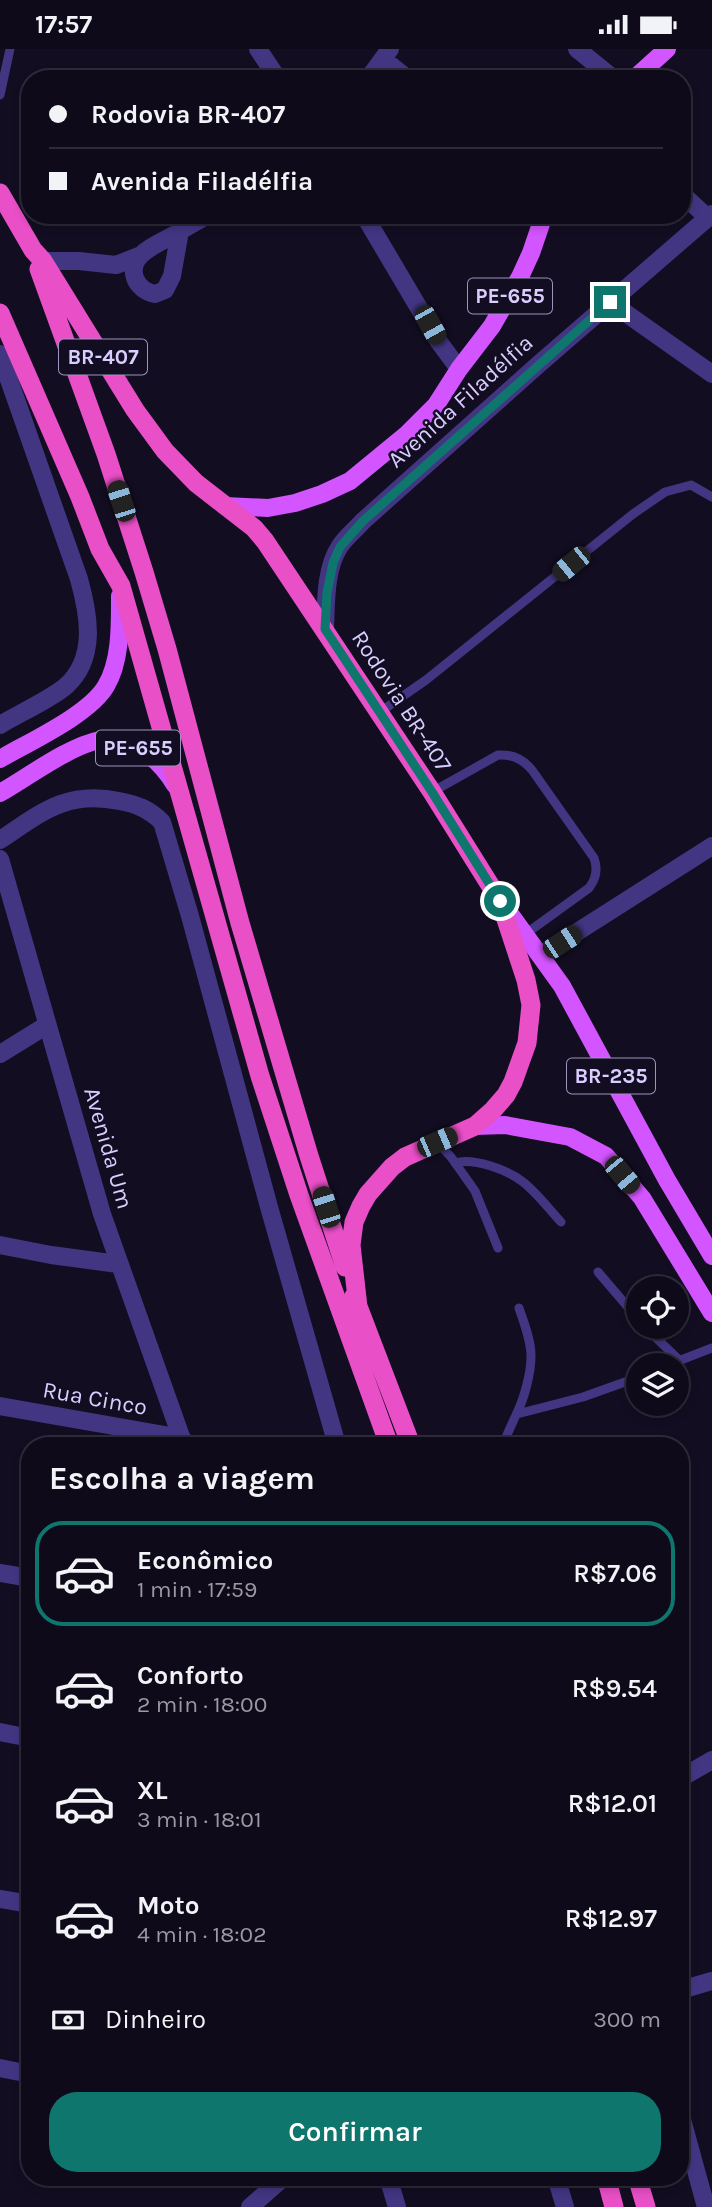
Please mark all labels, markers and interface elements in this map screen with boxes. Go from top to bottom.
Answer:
text: 17:57 [35,9,92,40]
text: Rodovia BR-407 [91,99,285,130]
text: Avenida Filadélfia [91,166,313,197]
road number: PE-655 [468,279,552,313]
route end [594,286,626,318]
car [411,302,450,348]
street label: Avenida Filadélfia [382,329,538,474]
road number: BR-407 [59,339,147,375]
car [105,478,138,524]
car [549,543,594,585]
street label: Rodovia BR-407 [346,626,457,777]
road number: PE-655 [96,731,180,765]
route start [484,885,516,917]
car [539,922,586,962]
road number: BR-235 [567,1059,655,1093]
street label: Avenida Um [78,1084,139,1212]
car [414,1124,461,1160]
car [601,1152,644,1198]
car [310,1184,343,1230]
map controls [626,1276,689,1416]
button: locate [626,1276,689,1339]
button: layers [626,1353,689,1416]
street label: Rua Cinco [41,1376,149,1421]
text: Escolha a viagem [49,1460,315,1497]
icon: car [53,1542,116,1605]
text: Econômico [137,1545,273,1576]
text: R$7.06 [573,1558,657,1589]
text: 1 min · 17:59 [137,1576,257,1603]
icon: car [53,1657,116,1720]
text: Conforto [137,1660,244,1691]
text: R$9.54 [572,1673,657,1704]
text: 2 min · 18:00 [137,1691,267,1718]
icon: car [53,1772,116,1835]
text: XL [137,1775,168,1806]
text: R$12.01 [568,1788,657,1819]
text: 3 min · 18:01 [137,1806,262,1833]
icon: car [53,1887,116,1950]
text: Moto [137,1890,199,1921]
text: R$12.97 [565,1903,657,1934]
text: 4 min · 18:02 [137,1921,267,1948]
icon: cash [49,2001,87,2039]
text: Dinheiro [105,2004,206,2035]
text: 300 m [593,2006,661,2033]
button: Confirmar [49,2092,661,2172]

